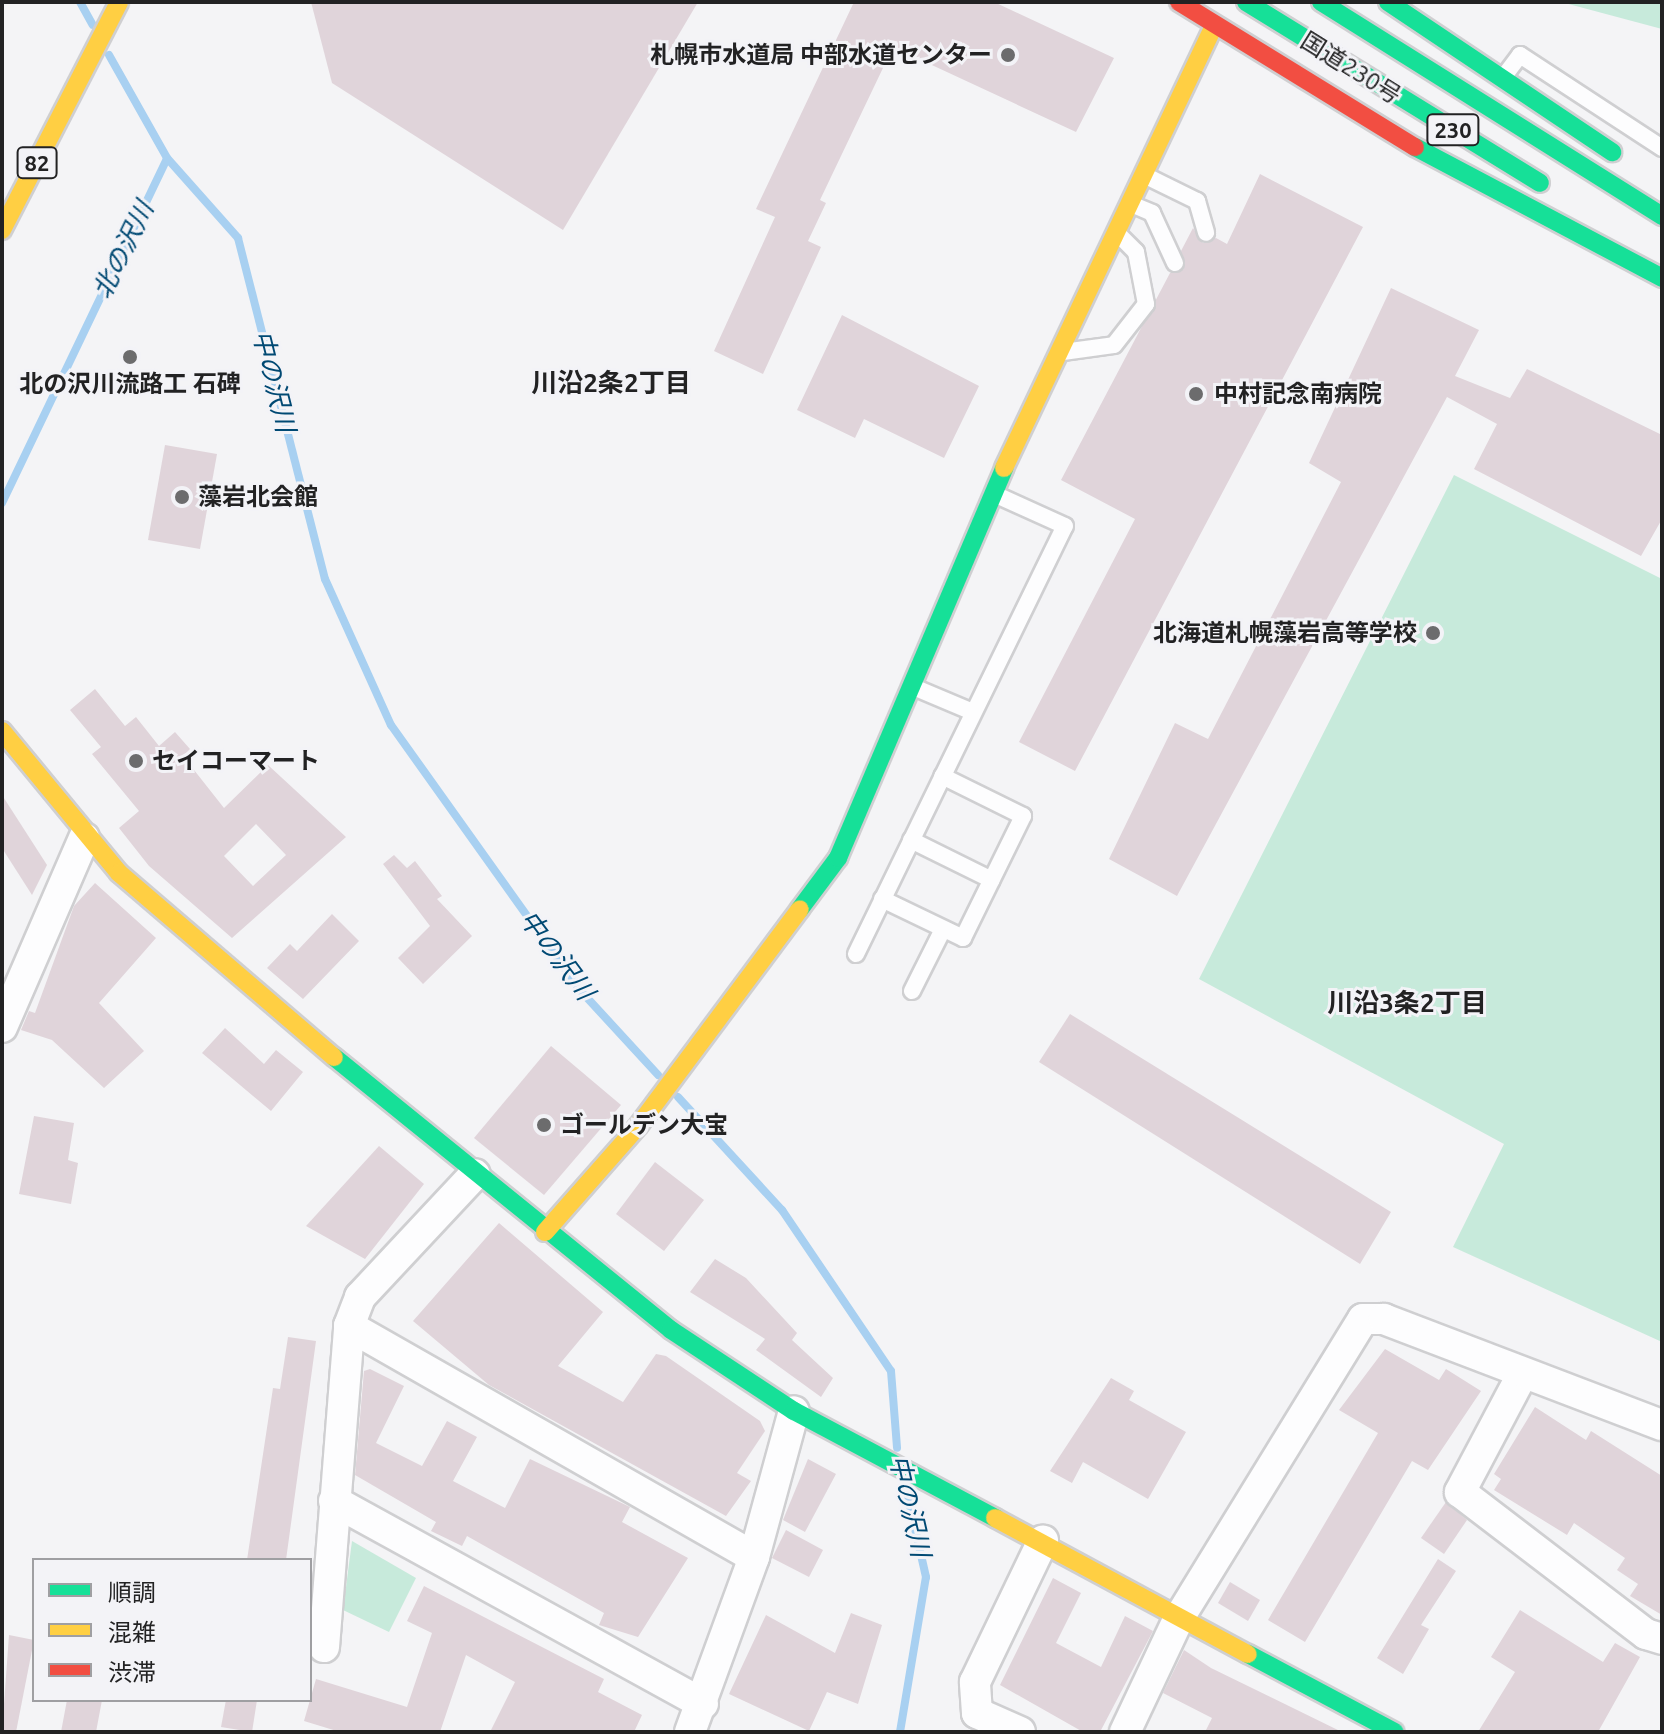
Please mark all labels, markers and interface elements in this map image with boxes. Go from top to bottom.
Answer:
street label: 国道230号 [1296,26,1406,110]
place label: 札幌市水道局 中部水道センター [650,41,992,69]
marker: 札幌市水道局 中部水道センター [999,46,1017,64]
road number: 230 [1425,112,1481,148]
road number: 82 [15,145,59,181]
water label: 北の沢川 [86,196,160,304]
water label: 中の沢川 [246,327,302,435]
marker: 北の沢川流路工 石碑 [121,348,139,366]
district label: 川沿2条2丁目 [531,367,691,399]
place label: 北の沢川流路工 石碑 [19,370,241,398]
place label: 中村記念南病院 [1214,380,1382,408]
marker: 中村記念南病院 [1185,383,1207,405]
place label: 藻岩北会館 [198,483,318,511]
marker: 藻岩北会館 [173,488,191,506]
place label: 北海道札幌藻岩高等学校 [1153,619,1417,647]
marker: 北海道札幌藻岩高等学校 [1424,624,1442,642]
place label: セイコーマート [152,747,320,775]
marker: セイコーマート [127,752,145,770]
water label: 中の沢川 [513,904,601,1006]
district label: 川沿3条2丁目 [1327,987,1487,1019]
place label: ゴールデン大宝 [560,1111,728,1139]
marker: ゴールデン大宝 [535,1116,553,1134]
water label: 中の沢川 [883,1452,937,1560]
legend [32,1558,312,1702]
text: 順調 [108,1579,156,1606]
text: 混雑 [108,1619,156,1646]
text: 渋滞 [108,1659,156,1686]

